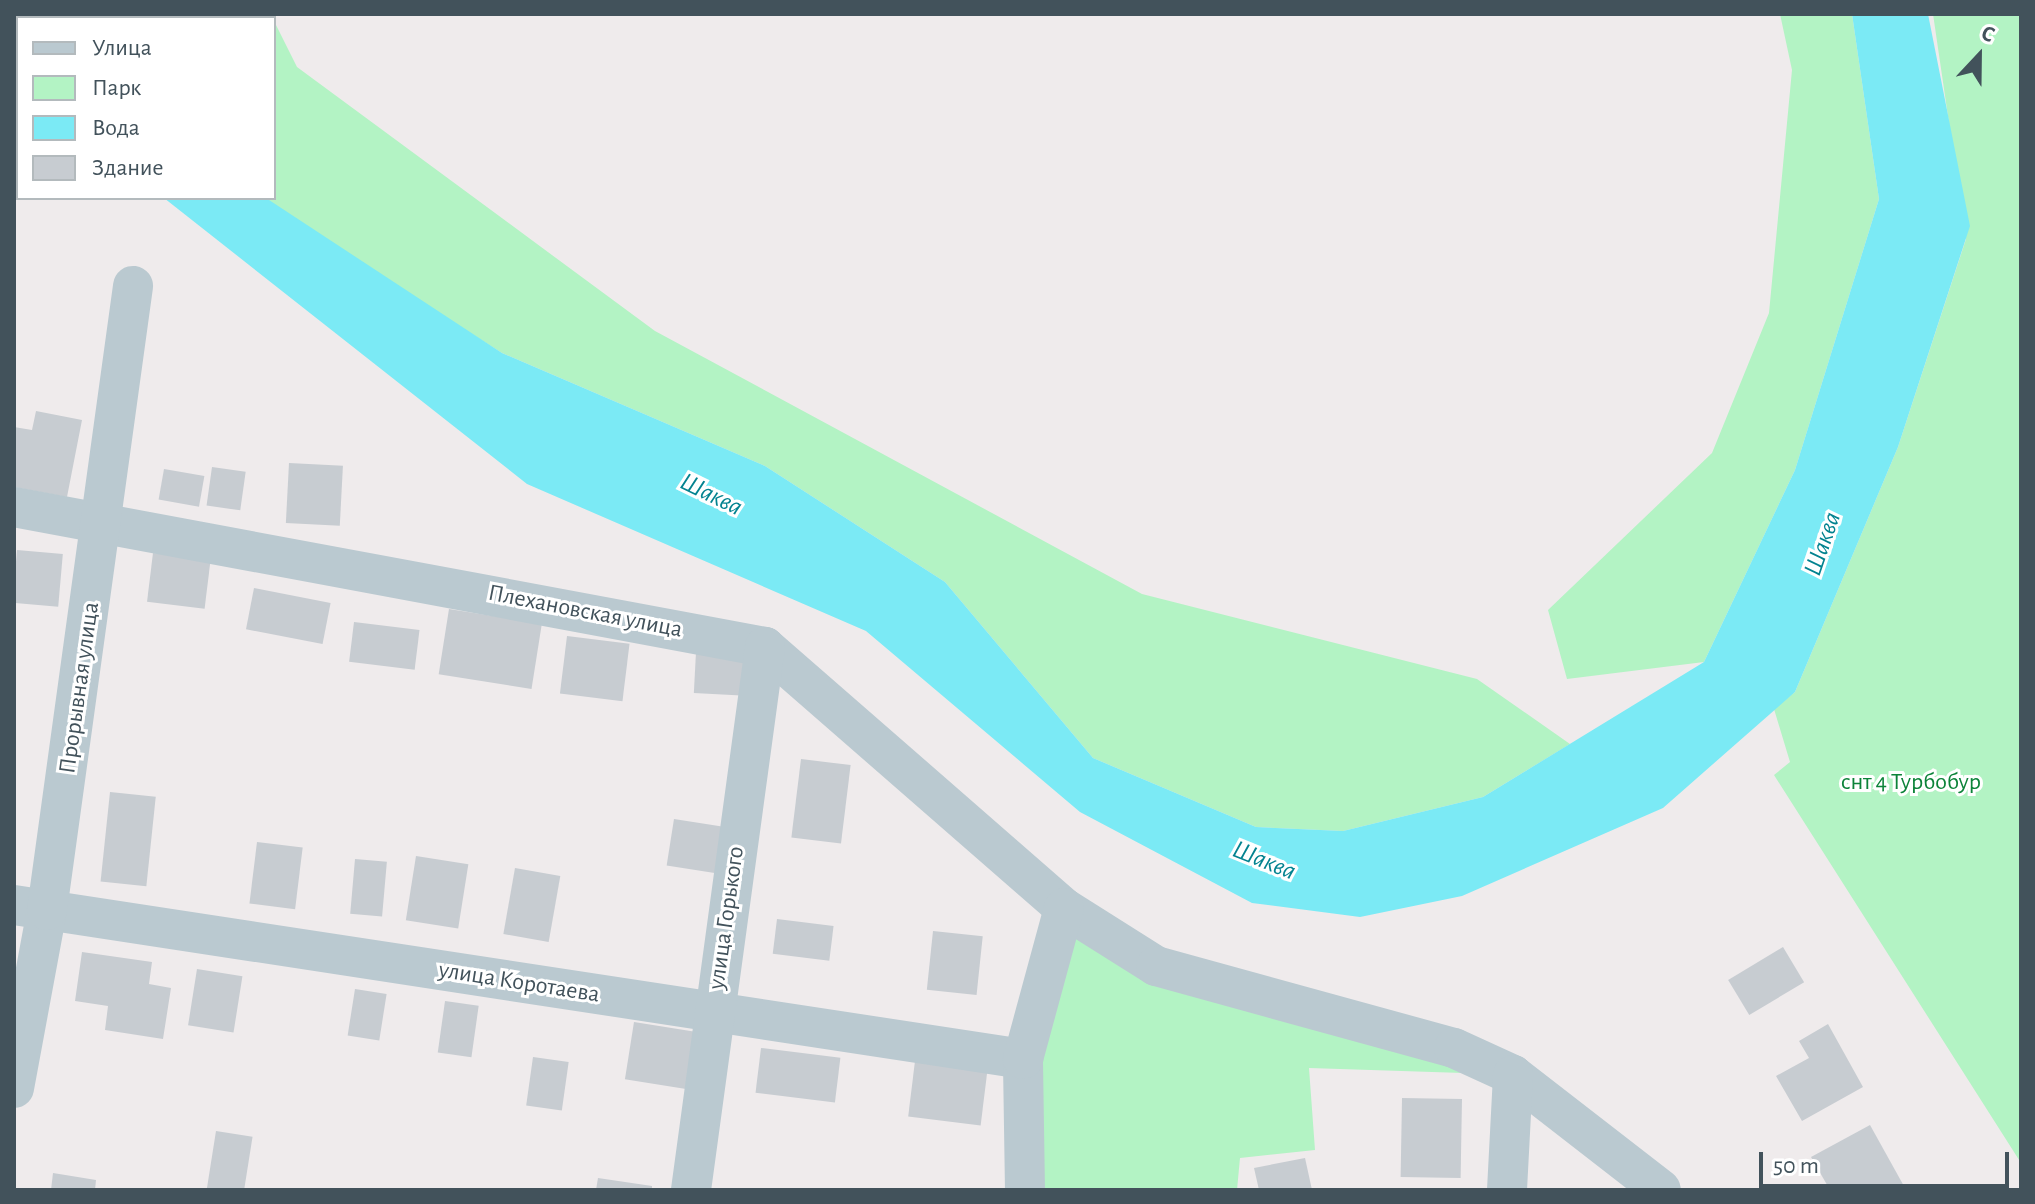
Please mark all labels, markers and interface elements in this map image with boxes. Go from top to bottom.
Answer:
legend [16,16,276,200]
north arrow [1939,16,2019,96]
text: С [1978,21,1998,46]
text: Улица [92,36,152,60]
text: Парк [92,76,141,100]
text: Вода [92,116,140,140]
text: Здание [92,156,163,180]
water label: Шаква [675,467,747,523]
water label: Шаква [1798,508,1848,580]
street label: Плехановская улица [485,579,685,645]
street label: Прорывная улица [54,600,106,776]
park label: снт 4 Турбобур [1841,769,1981,797]
water label: Шаква [1228,834,1300,888]
street label: улица Горького [703,845,751,991]
street label: улица Коротаева [437,956,601,1010]
scale bar [1763,1136,2013,1186]
text: 50 m [1773,1154,1819,1178]

